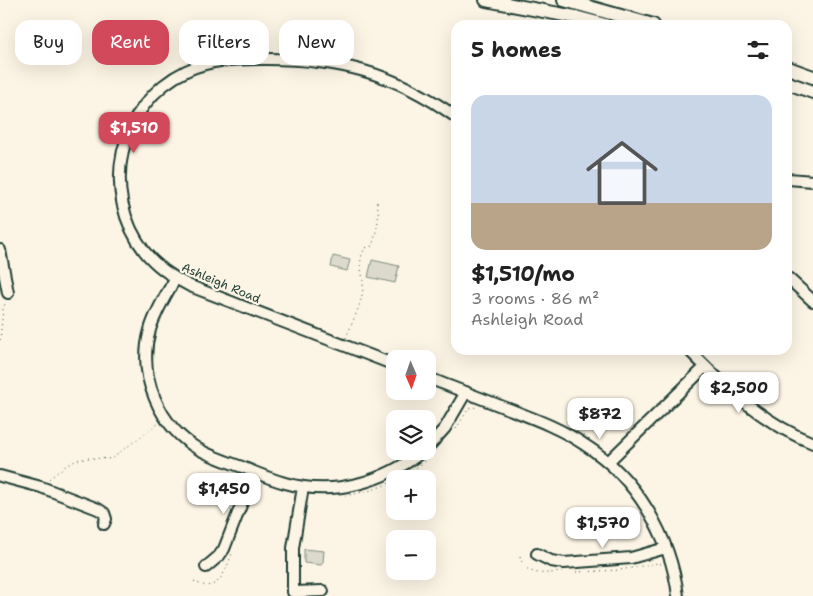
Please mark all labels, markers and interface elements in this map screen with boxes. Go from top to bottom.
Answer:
chip: Buy [15,20,82,65]
chip: Rent [92,20,169,65]
chip: Filters [179,20,269,65]
chip: New [279,20,354,65]
text: 5 homes [471,36,562,64]
icon: filters [744,36,772,64]
pin: $1,510 [93,112,175,154]
text: $1,510 [110,117,158,138]
icon: home [577,128,667,218]
street label: Ashleigh Road [179,259,263,307]
text: $1,510/mo [471,260,575,288]
text: 3 rooms · 86 m² [471,288,599,309]
text: Ashleigh Road [471,309,583,330]
north arrow [386,350,436,400]
map controls [386,350,436,580]
pin: $2,500 [698,372,780,414]
text: $2,500 [710,377,768,398]
pin: $872 [570,398,630,440]
text: $872 [578,403,622,424]
button: layers [386,410,436,460]
button: + [386,470,436,520]
pin: $1,450 [183,472,265,515]
text: $1,450 [198,478,250,499]
pin: $1,570 [562,506,644,549]
text: $1,570 [576,512,630,533]
button: − [386,530,436,580]

